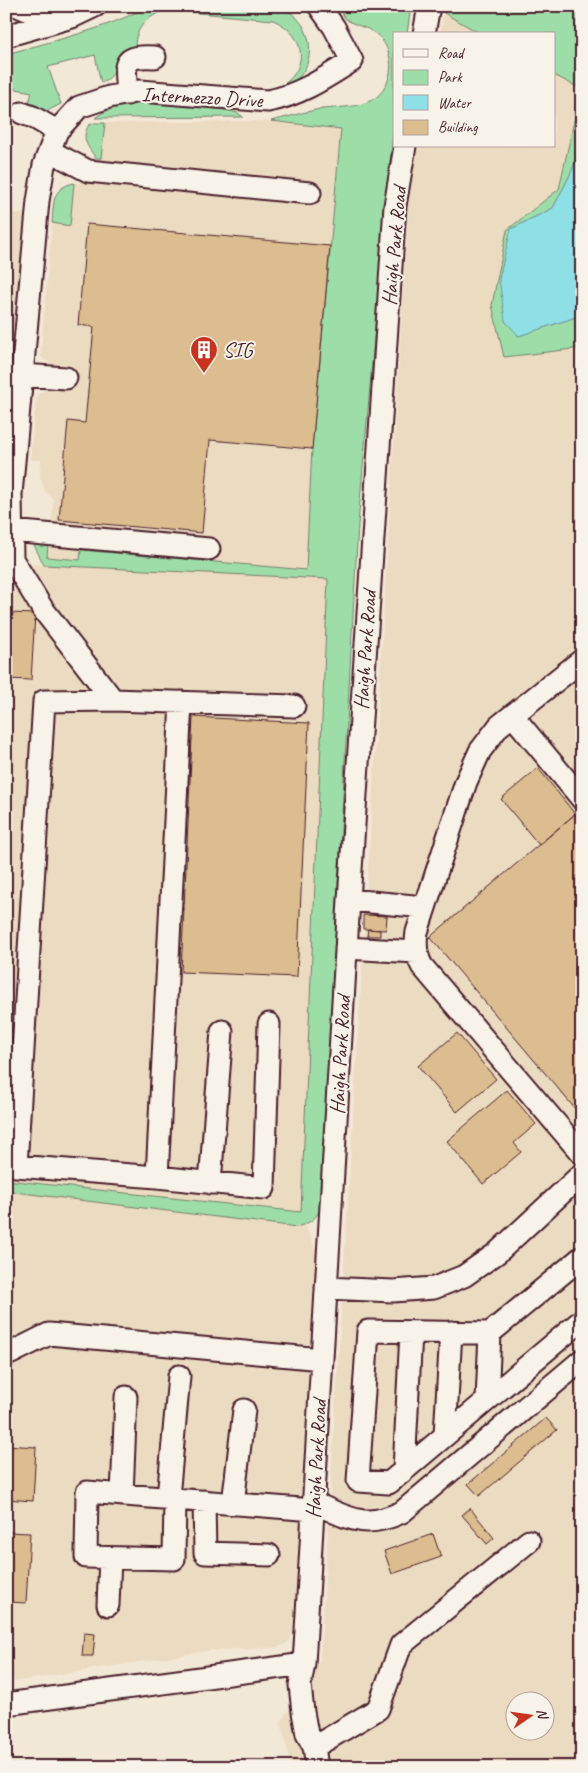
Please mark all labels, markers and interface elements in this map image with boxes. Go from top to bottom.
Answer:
legend [393,32,556,148]
text: Road [438,44,465,63]
text: Park [438,68,463,87]
street label: Intermezzo Drive [141,81,264,113]
text: Water [438,94,472,113]
text: Building [438,118,478,137]
street label: Haigh Park Road [376,182,412,306]
building icon: SIG [189,335,219,374]
place label: SIG [223,337,255,363]
street label: Haigh Park Road [348,586,382,710]
street label: Haigh Park Road [324,991,356,1115]
street label: Haigh Park Road [300,1395,332,1519]
north arrow [506,1690,556,1740]
text: N [533,1707,552,1722]

